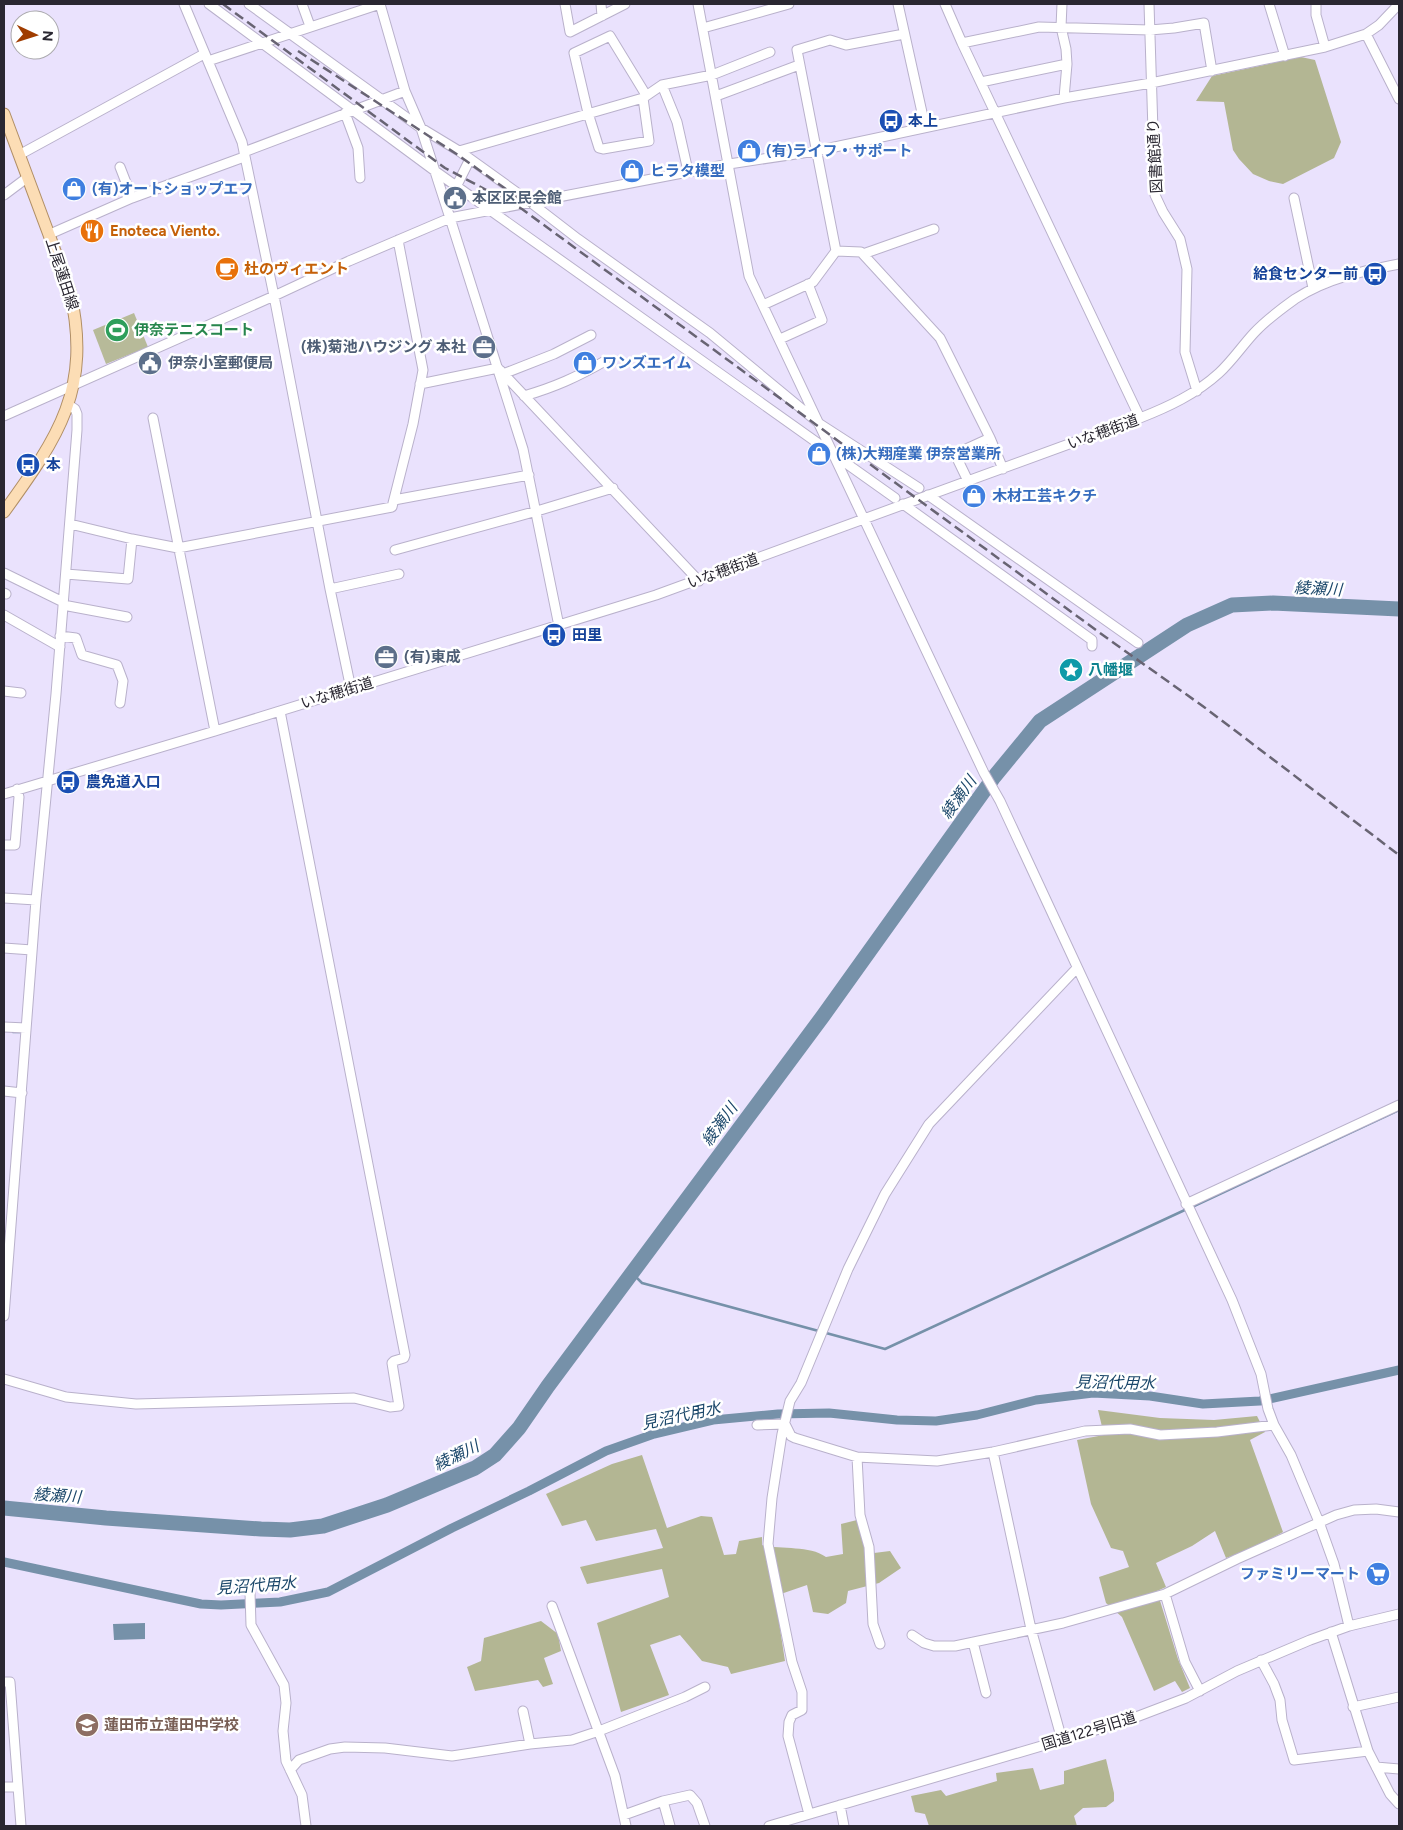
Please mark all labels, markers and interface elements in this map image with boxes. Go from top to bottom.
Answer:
north arrow [10,10,60,60]
text: N [39,30,56,42]
bus stop icon: 本上 [878,108,904,134]
place label: 本上 [908,112,938,130]
street label: 図書館通り [1144,118,1166,194]
shop icon: (有)ライフ・サポート [736,138,762,164]
place label: (有)ライフ・サポート [766,142,912,160]
shop icon: ヒラタ模型 [619,158,645,184]
place label: ヒラタ模型 [650,162,725,180]
shop icon: (有)オートショップエフ [61,176,87,202]
place label: (有)オートショップエフ [92,180,253,198]
public building icon: 本区区民会館 [442,185,468,211]
place label: 本区区民会館 [472,189,562,207]
restaurant icon: Enoteca Viento. [79,218,105,244]
place label: Enoteca Viento. [110,222,220,240]
street label: 上尾蓮田線 [42,236,82,312]
cafe icon: 杜のヴィエント [214,256,240,282]
place label: 杜のヴィエント [244,260,349,278]
bus stop icon: 給食センター前 [1362,261,1388,287]
place label: 給食センター前 [1253,265,1358,283]
sports icon: 伊奈テニスコート [104,317,130,343]
place label: 伊奈テニスコート [134,321,254,339]
office icon: (株)菊池ハウジング 本社 [471,334,497,360]
place label: (株)菊池ハウジング 本社 [301,338,466,356]
public building icon: 伊奈小室郵便局 [137,350,163,376]
shop icon: ワンズエイム [572,350,598,376]
place label: 伊奈小室郵便局 [168,354,273,372]
place label: ワンズエイム [602,354,691,372]
street label: いな穂街道 [1065,411,1141,453]
shop icon: (株)大翔産業 伊奈営業所 [806,441,832,467]
place label: (株)大翔産業 伊奈営業所 [836,445,1001,463]
bus stop icon: 本 [15,452,41,478]
place label: 本 [46,456,61,474]
shop icon: 木材工芸キクチ [961,483,987,509]
place label: 木材工芸キクチ [992,487,1097,505]
street label: いな穂街道 [685,550,761,592]
water label: 綾瀬川 [1294,578,1344,599]
bus stop icon: 田里 [541,622,567,648]
place label: 田里 [572,626,602,644]
office icon: (有)東成 [373,644,399,670]
place label: (有)東成 [404,648,460,666]
place icon: 八幡堰 [1058,657,1084,683]
place label: 八幡堰 [1088,661,1133,679]
street label: いな穂街道 [298,673,376,713]
bus stop icon: 農免道入口 [55,769,81,795]
water label: 綾瀬川 [937,771,981,822]
place label: 農免道入口 [86,773,161,791]
water label: 綾瀬川 [698,1098,742,1149]
water label: 見沼代用水 [1075,1372,1157,1393]
water label: 見沼代用水 [640,1397,724,1433]
water label: 綾瀬川 [430,1436,484,1475]
water label: 綾瀬川 [32,1484,84,1507]
supermarket icon: ファミリーマート [1365,1561,1391,1587]
place label: ファミリーマート [1240,1565,1360,1583]
water label: 見沼代用水 [215,1573,299,1598]
street label: 国道122号旧道 [1040,1708,1138,1754]
school or university icon: 蓮田市立蓮田中学校 [74,1712,100,1738]
place label: 蓮田市立蓮田中学校 [104,1716,239,1734]

